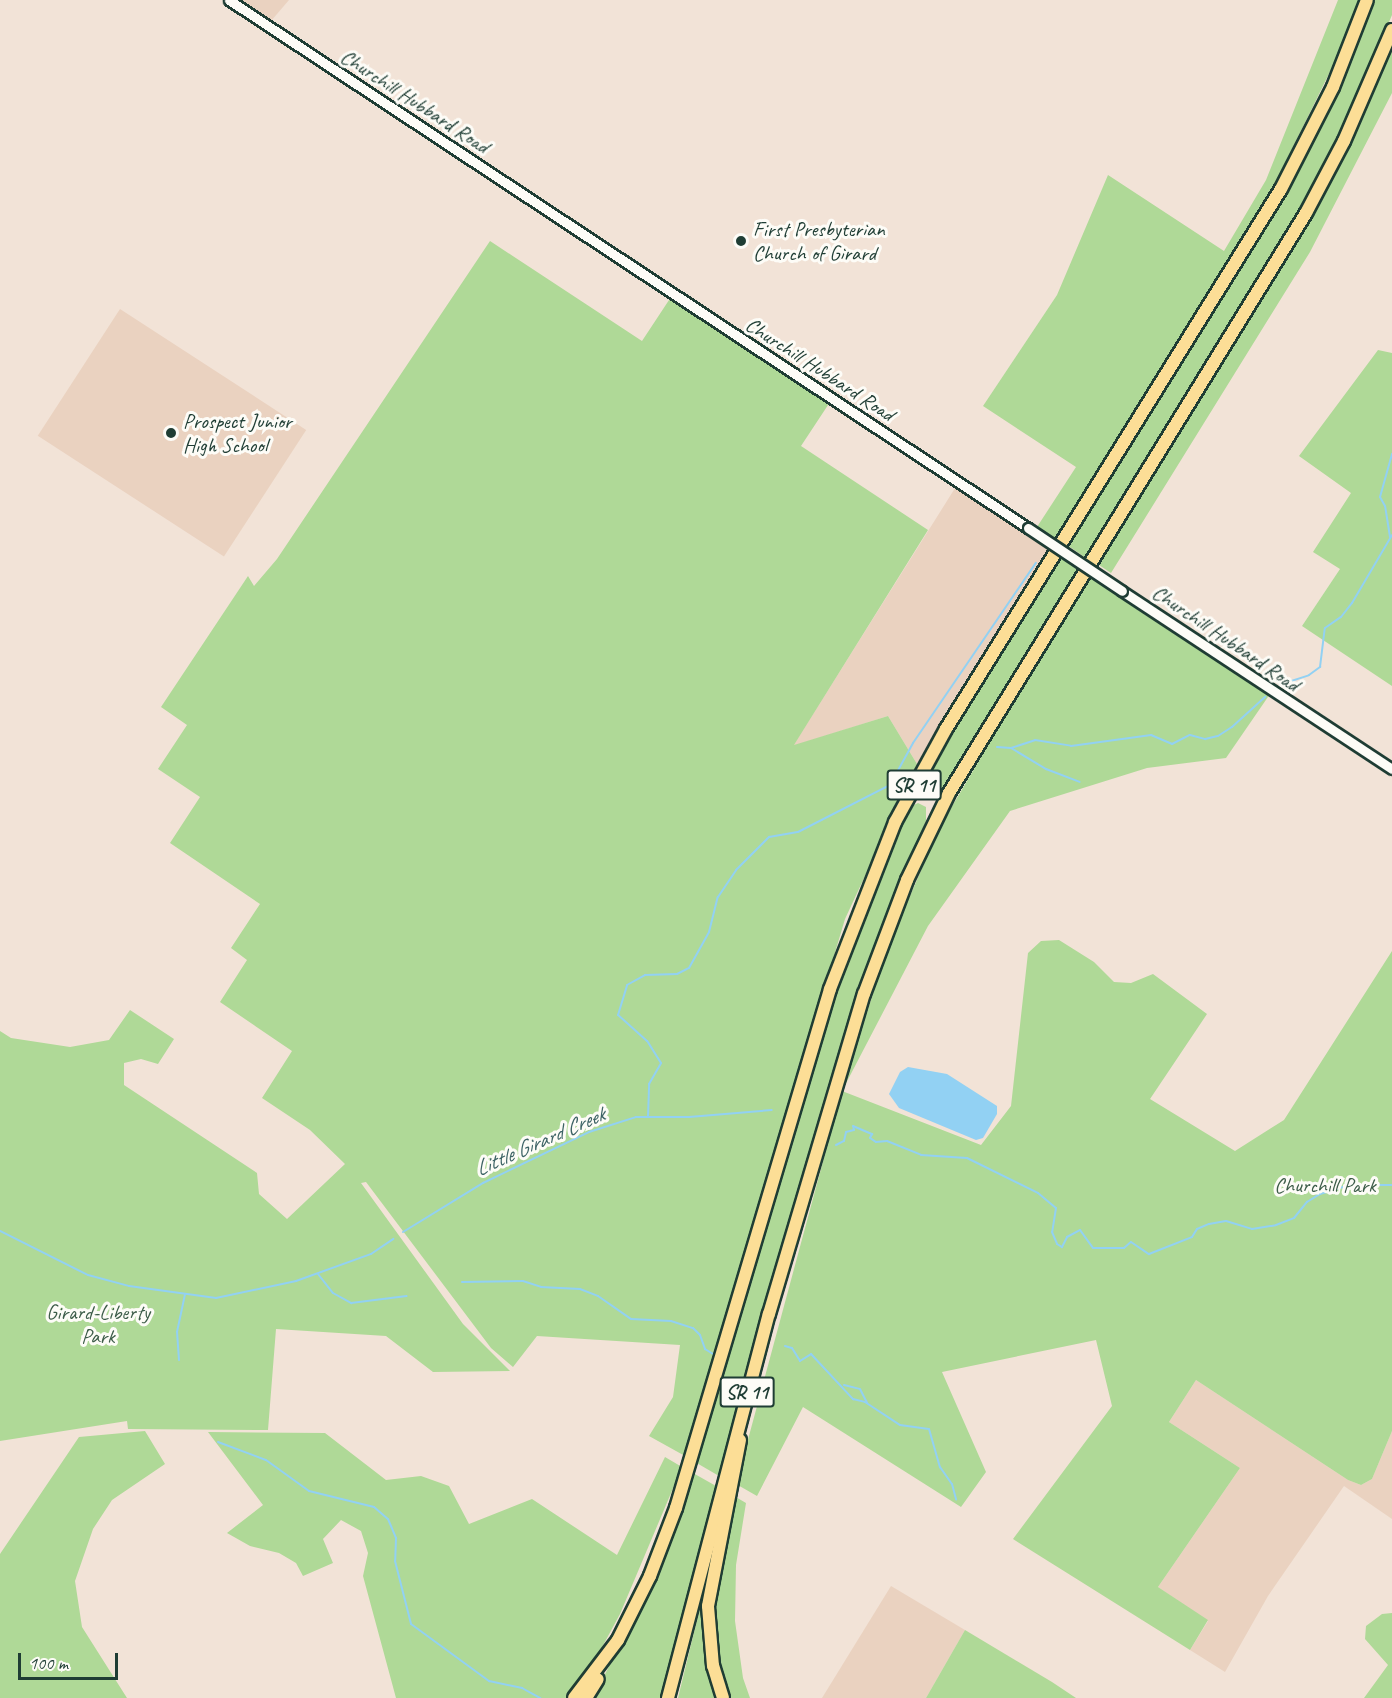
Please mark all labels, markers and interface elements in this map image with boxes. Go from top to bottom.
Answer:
street label: Churchill Hubbard Road [337,44,493,158]
place label: First Presbyterian Church of Girard [753,216,885,266]
marker: First Presbyterian Church of Girard [734,234,748,248]
street label: Churchill Hubbard Road [742,312,898,426]
place label: Prospect Junior High School [183,408,291,458]
marker: Prospect Junior High School [164,426,178,440]
street label: Churchill Hubbard Road [1148,580,1304,696]
road number: SR 11 [886,768,942,802]
water label: Little Girard Creek [471,1102,609,1182]
park label: Churchill Park [1274,1172,1376,1198]
park label: Girard-Liberty Park [46,1299,150,1349]
road number: SR 11 [718,1375,776,1409]
scale bar [21,1641,122,1679]
text: 100 m [29,1652,68,1674]

